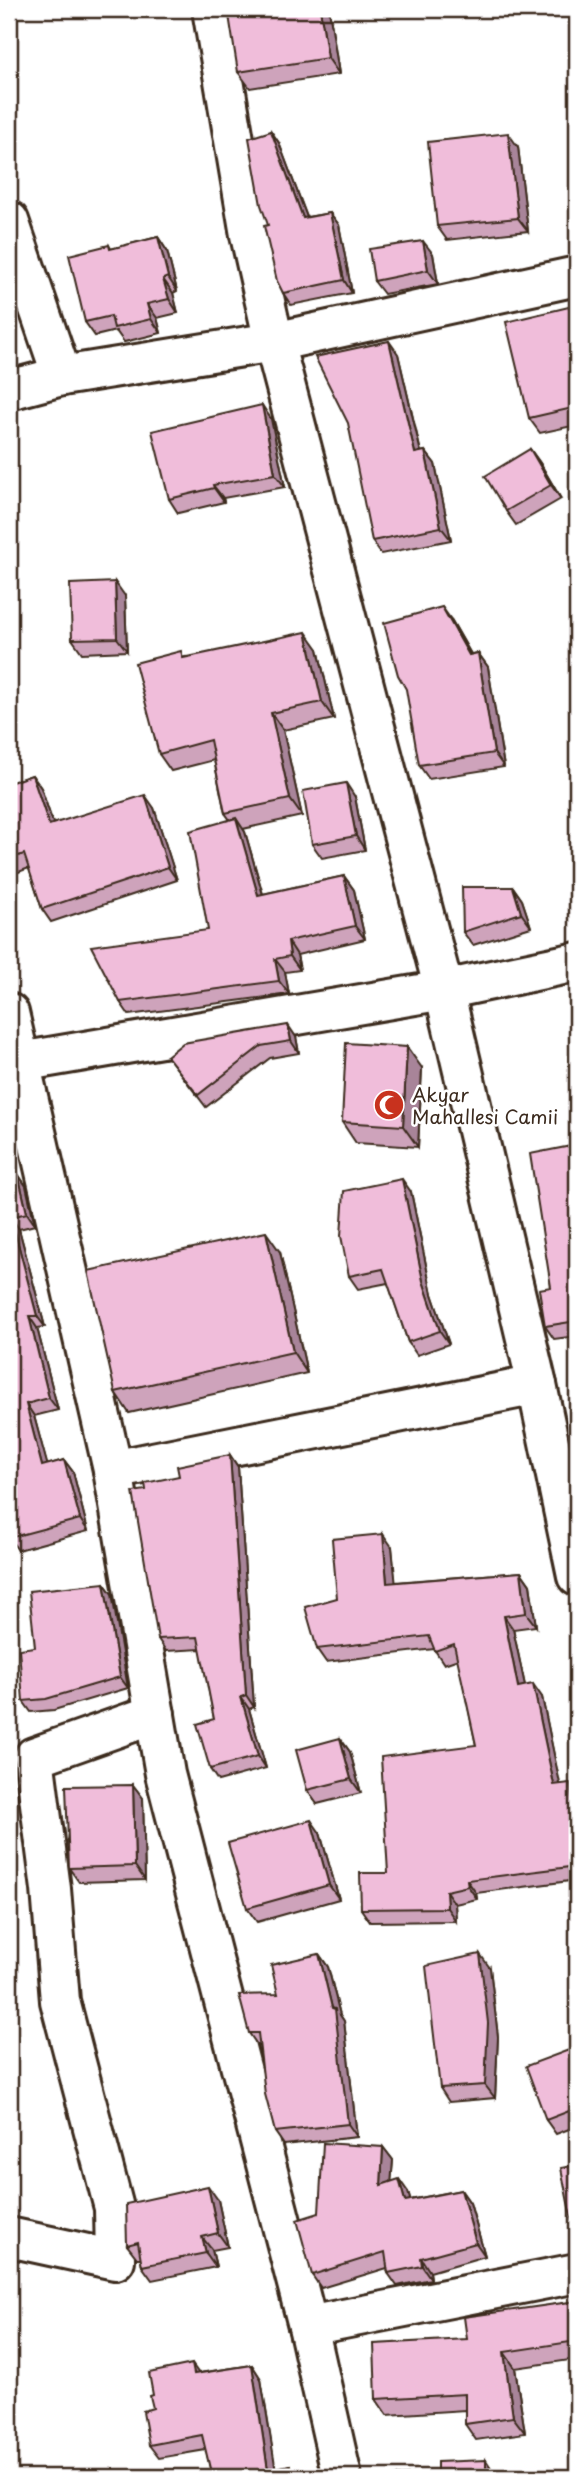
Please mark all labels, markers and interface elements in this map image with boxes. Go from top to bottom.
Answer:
place label: Akyar Mahallesi Camii [412,1080,558,1130]
mosque icon: Akyar Mahallesi Camii [372,1088,406,1122]

